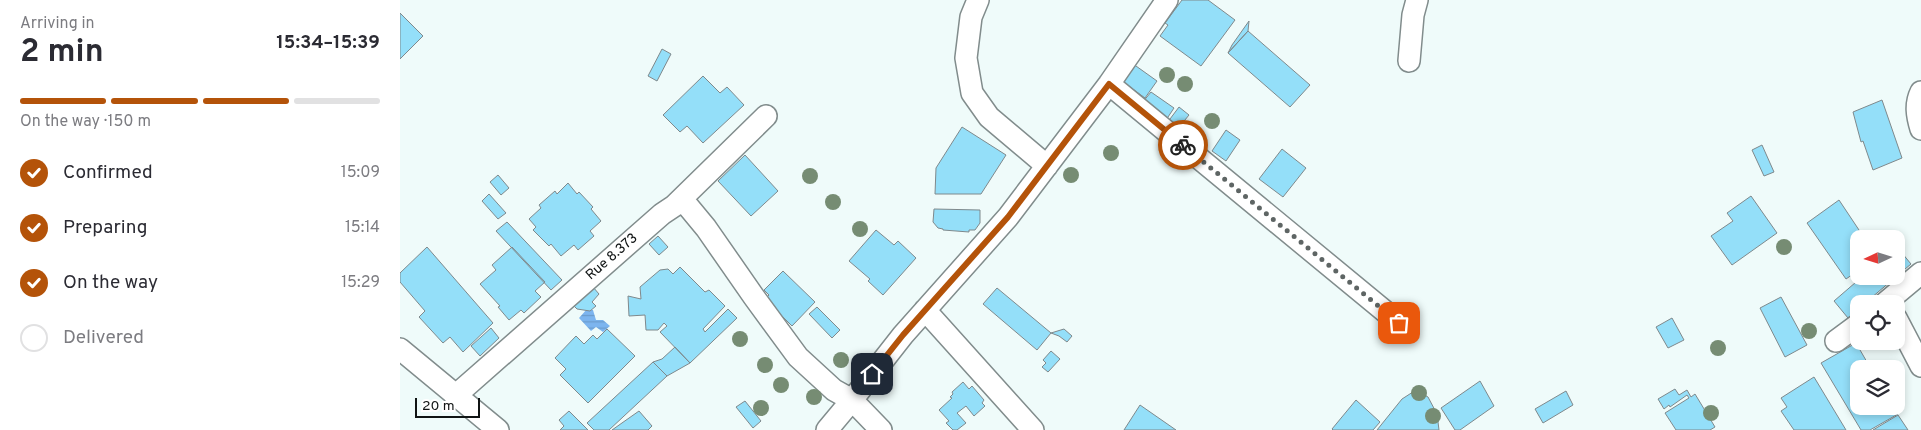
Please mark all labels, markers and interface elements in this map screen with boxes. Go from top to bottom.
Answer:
text: Arriving in [20,14,95,34]
text: 15:34–15:39 [276,31,380,55]
text: 2 min [20,33,104,73]
text: On the way · 150 m [20,112,151,132]
courier [1158,120,1208,170]
icon: bike [1169,131,1197,159]
icon: check [20,159,48,187]
text: Confirmed [63,161,153,185]
text: 15:09 [341,163,380,183]
icon: check [20,214,48,242]
text: Preparing [63,216,147,240]
text: 15:14 [345,218,380,238]
street label: Rue 8.373 [583,230,641,284]
north arrow [1850,230,1905,285]
map controls [1850,230,1905,415]
icon: check [20,269,48,297]
text: On the way [63,271,158,295]
text: 15:29 [341,273,380,293]
button: locate [1850,295,1905,350]
pin [1378,302,1420,344]
icon: bag [1385,309,1413,337]
text: Delivered [63,326,144,350]
pin [851,353,893,395]
icon: home [858,360,886,388]
button: layers [1850,360,1905,415]
scale bar [415,395,480,418]
text: 20 m [422,398,455,415]

